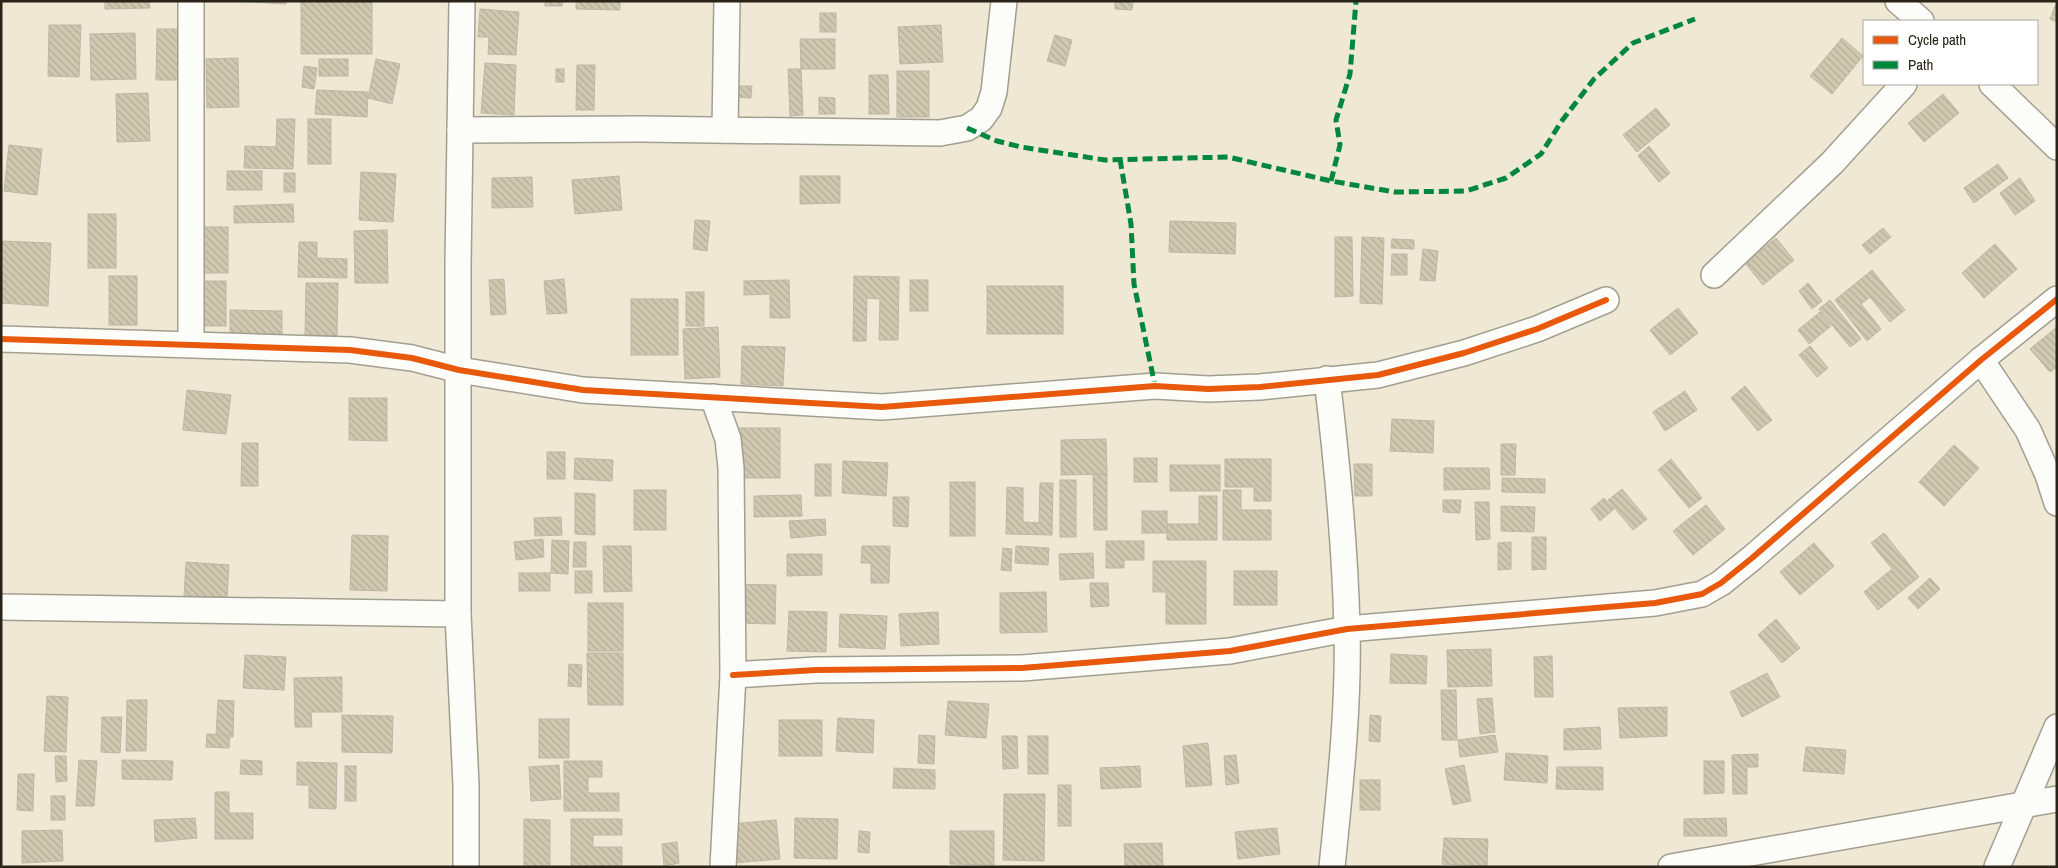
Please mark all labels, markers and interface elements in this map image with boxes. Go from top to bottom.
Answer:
legend [1863,20,2038,85]
text: Cycle path [1908,29,1966,50]
text: Path [1908,54,1933,75]

